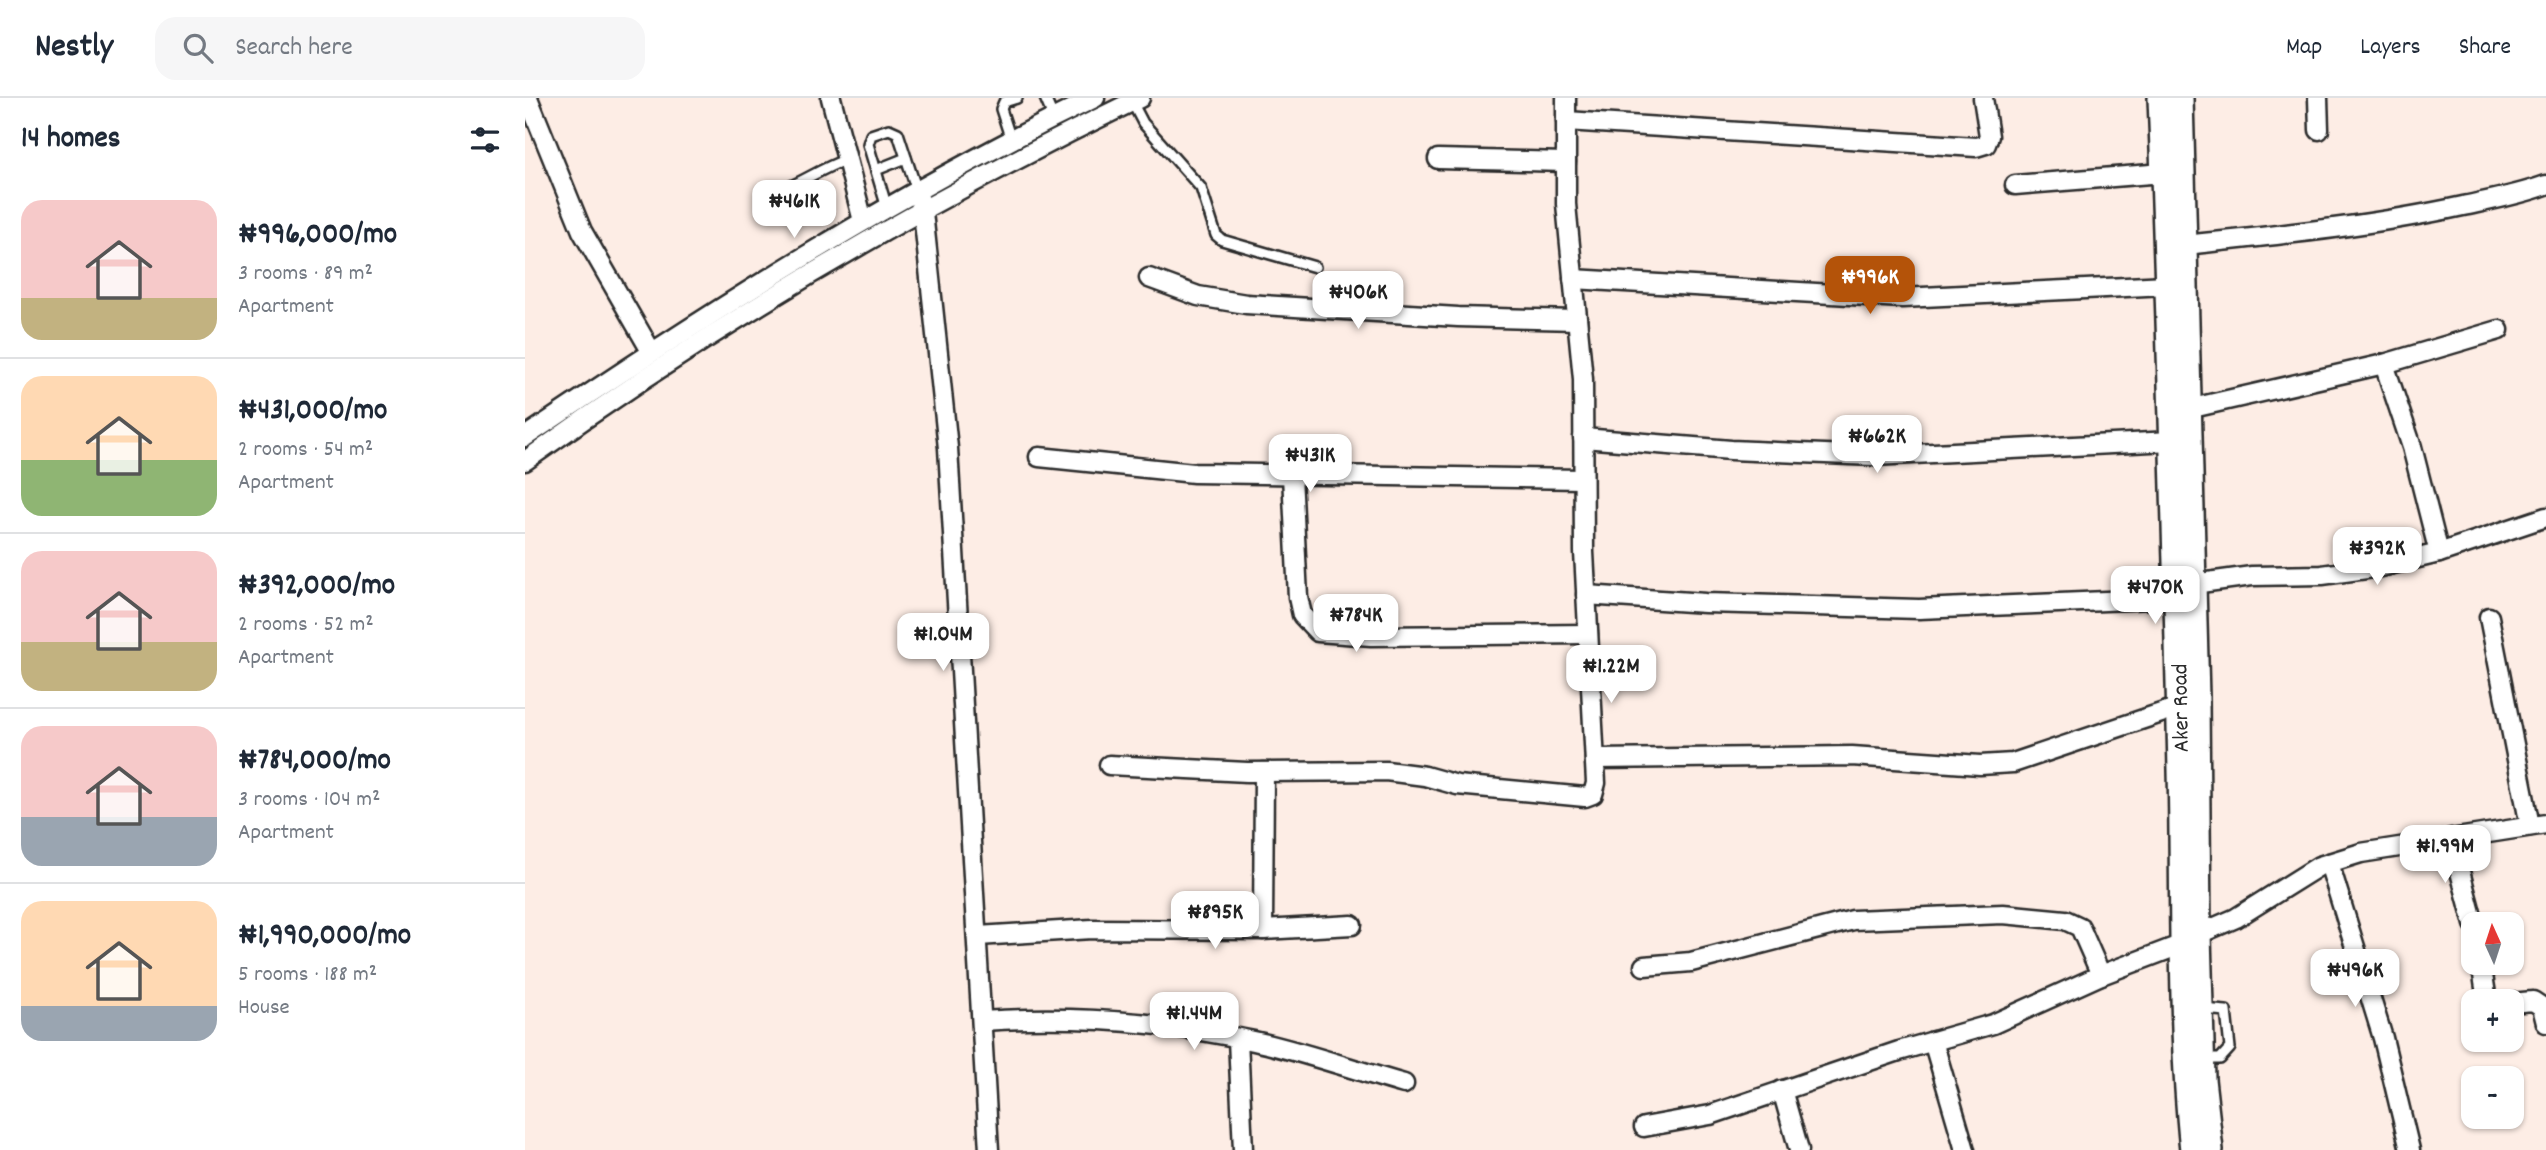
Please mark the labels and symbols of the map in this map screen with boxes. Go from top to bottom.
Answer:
pin: ₦461K [745,180,843,240]
pin: ₦996K [1821,256,1919,316]
pin: ₦406K [1309,272,1407,331]
pin: ₦662K [1828,416,1926,475]
pin: ₦431K [1261,434,1359,494]
pin: ₦392K [2328,528,2426,587]
pin: ₦470K [2106,566,2204,626]
pin: ₦784K [1307,594,1405,654]
pin: ₦1.04M [886,614,1000,673]
pin: ₦1.22M [1554,646,1668,705]
street label: Aker Road [2165,663,2200,753]
pin: ₦1.99M [2388,826,2502,885]
pin: ₦895K [1166,892,1264,951]
north arrow [2461,912,2523,975]
pin: ₦496K [2306,950,2404,1009]
pin: ₦1.44M [1137,992,1251,1052]

